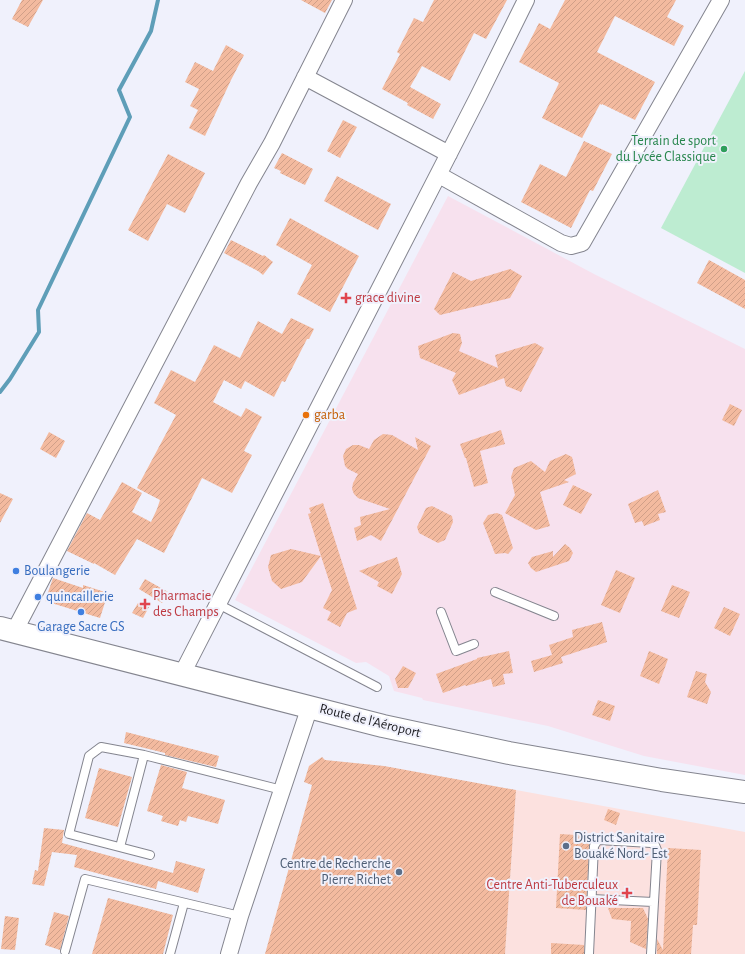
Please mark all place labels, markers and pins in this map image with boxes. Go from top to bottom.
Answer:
place label: Terrain de sport du Lycée Classique [616,134,717,164]
marker: Terrain de sport du Lycée Classique [719,144,729,154]
place label: grace divine [355,291,420,305]
marker: grace divine [340,292,352,304]
place label: garba [314,408,346,422]
marker: garba [301,410,311,420]
place label: Boulangerie [24,564,90,578]
marker: Boulangerie [11,566,21,576]
place label: Pharmacie des Champs [153,589,219,619]
place label: quincaillerie [46,590,114,604]
marker: quincaillerie [33,592,43,602]
marker: Pharmacie des Champs [140,599,150,609]
marker: Garage Sacre GS [76,607,86,617]
place label: Garage Sacre GS [37,620,125,634]
place label: District Sanitaire Bouaké Nord- Est [574,831,668,861]
marker: District Sanitaire Bouaké Nord- Est [561,841,571,851]
place label: Centre de Recherche Pierre Richet [280,857,392,887]
marker: Centre de Recherche Pierre Richet [394,867,404,877]
place label: Centre Anti-Tuberculeux de Bouaké [486,878,618,908]
marker: Centre Anti-Tuberculeux de Bouaké [621,887,633,899]

